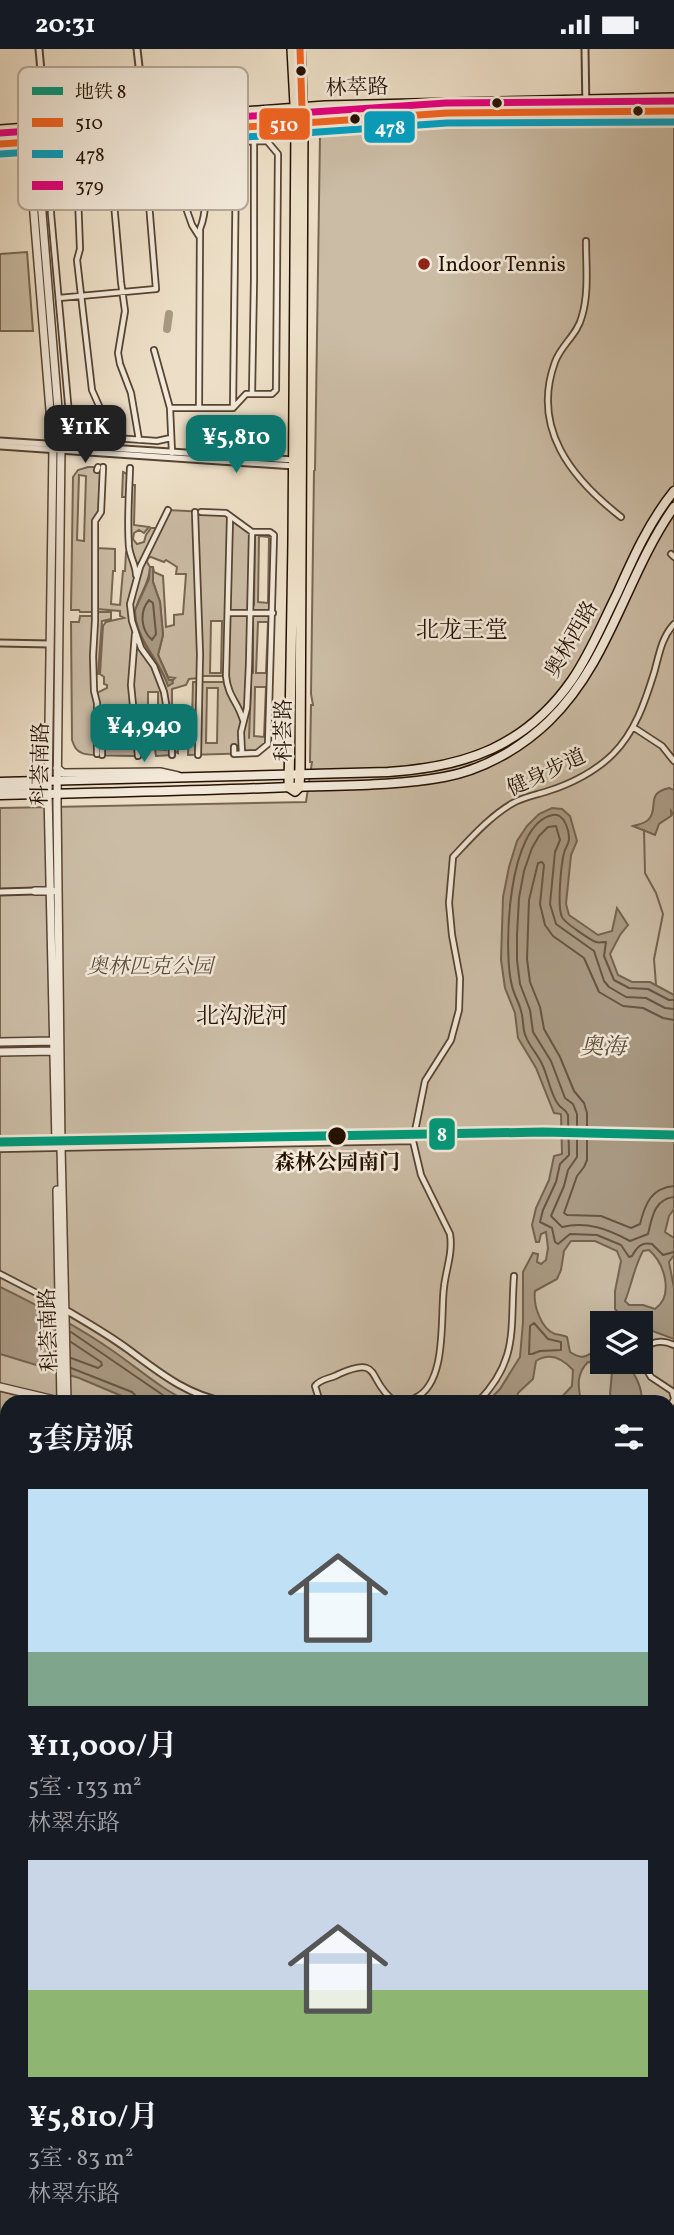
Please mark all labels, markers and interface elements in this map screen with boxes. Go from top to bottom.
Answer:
text: 20:31 [35,7,96,43]
unlabelled marker [294,64,308,78]
legend [18,67,248,210]
street label: 林萃路 [325,73,389,104]
text: 地铁 8 [75,80,126,106]
unlabelled marker [490,96,504,110]
unlabelled marker [631,104,645,118]
line badge: 510 [258,107,311,141]
line badge: 478 [363,110,416,144]
text: 510 [75,111,103,137]
unlabelled marker [348,112,362,126]
text: 510 [270,113,299,139]
text: 478 [375,116,405,142]
text: 478 [75,143,105,169]
text: 379 [75,174,104,200]
place label: Indoor Tennis [438,251,566,280]
marker: Indoor Tennis [416,256,432,272]
pin: ¥11K [44,405,126,465]
text: ¥11K [60,412,110,444]
pin: ¥5,810 [179,415,293,475]
text: ¥5,810 [202,422,270,454]
street label: 奥林西路 [539,596,606,683]
district label: 北龙王堂 [416,615,508,647]
street label: 科荟路 [270,699,299,762]
pin: ¥4,940 [87,705,201,764]
text: ¥4,940 [106,711,182,743]
street label: 科荟南路 [26,722,57,806]
street label: 健身步道 [502,742,591,804]
park label: 奥林匹克公园 [87,953,216,982]
district label: 北沟泥河 [196,1001,288,1033]
water label: 奥海 [580,1032,630,1064]
line badge: 8 [428,1117,456,1151]
text: 8 [437,1123,447,1149]
marker: 森林公园南门 [326,1125,348,1147]
place label: 森林公园南门 [274,1149,400,1178]
street label: 科荟南路 [34,1287,65,1372]
map controls [590,1311,653,1374]
button: layers [590,1311,653,1374]
icon: filters [610,1418,648,1456]
text: 3套房源 [28,1419,133,1461]
icon: home [275,1535,401,1661]
text: ¥11,000/月 [28,1726,177,1768]
text: 5室 · 133 m² [28,1772,142,1804]
text: 林翠东路 [28,1808,120,1840]
icon: home [275,1906,401,2032]
text: ¥5,810/月 [28,2097,158,2139]
text: 3室 · 83 m² [28,2143,133,2175]
text: 林翠东路 [28,2179,120,2211]

